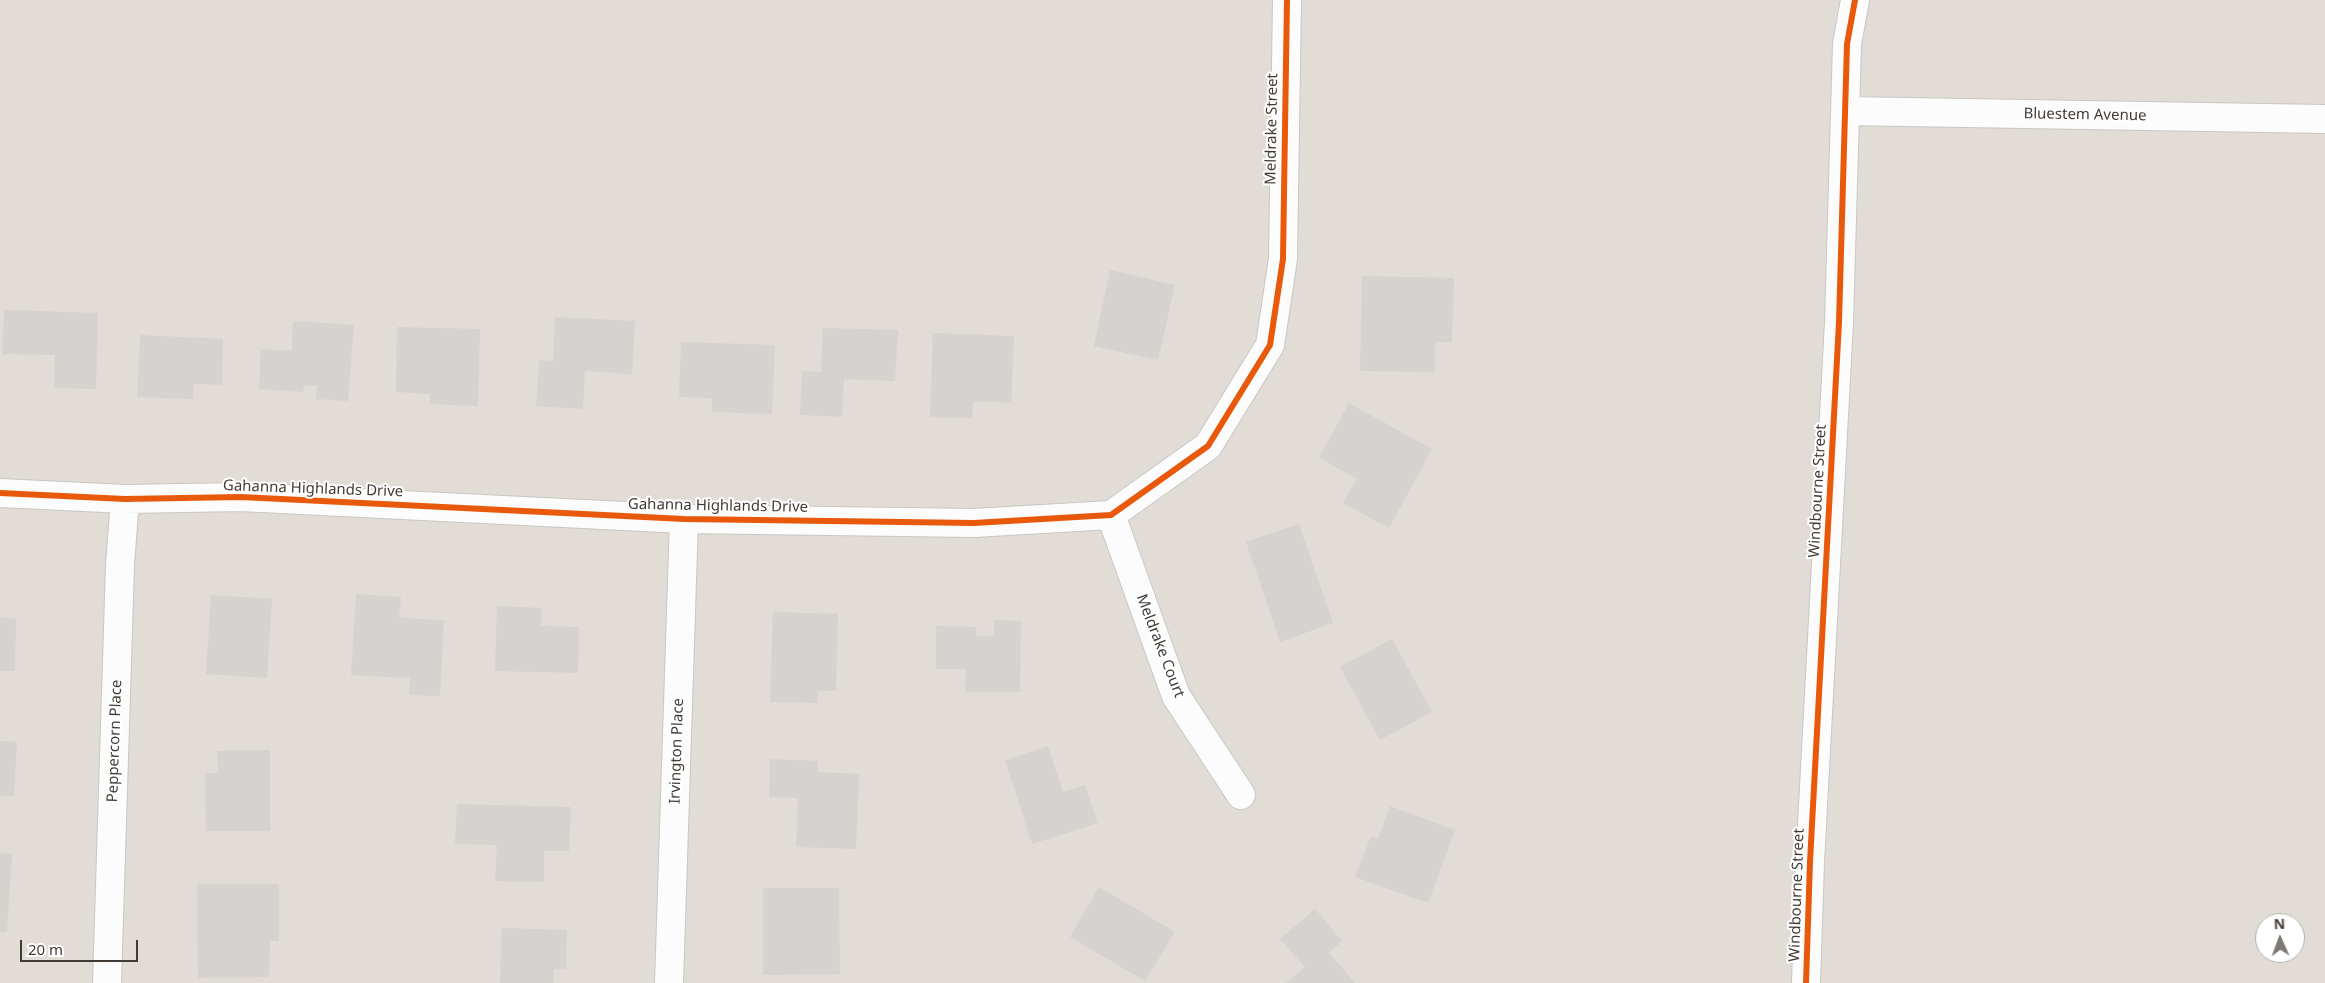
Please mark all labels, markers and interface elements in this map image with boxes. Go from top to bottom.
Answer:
street label: Meldrake Street [1262,73,1282,185]
street label: Bluestem Avenue [2023,105,2147,125]
street label: Windbourne Street [1806,424,1830,558]
street label: Gahanna Highlands Drive [223,477,403,501]
street label: Gahanna Highlands Drive [628,495,808,517]
street label: Meldrake Court [1132,592,1188,700]
street label: Peppercorn Place [104,679,126,803]
street label: Irvington Place [666,698,688,804]
street label: Windbourne Street [1786,828,1808,962]
north arrow [2255,913,2305,963]
text: N [2273,914,2286,933]
scale bar [22,930,140,962]
text: 20 m [28,939,63,959]

